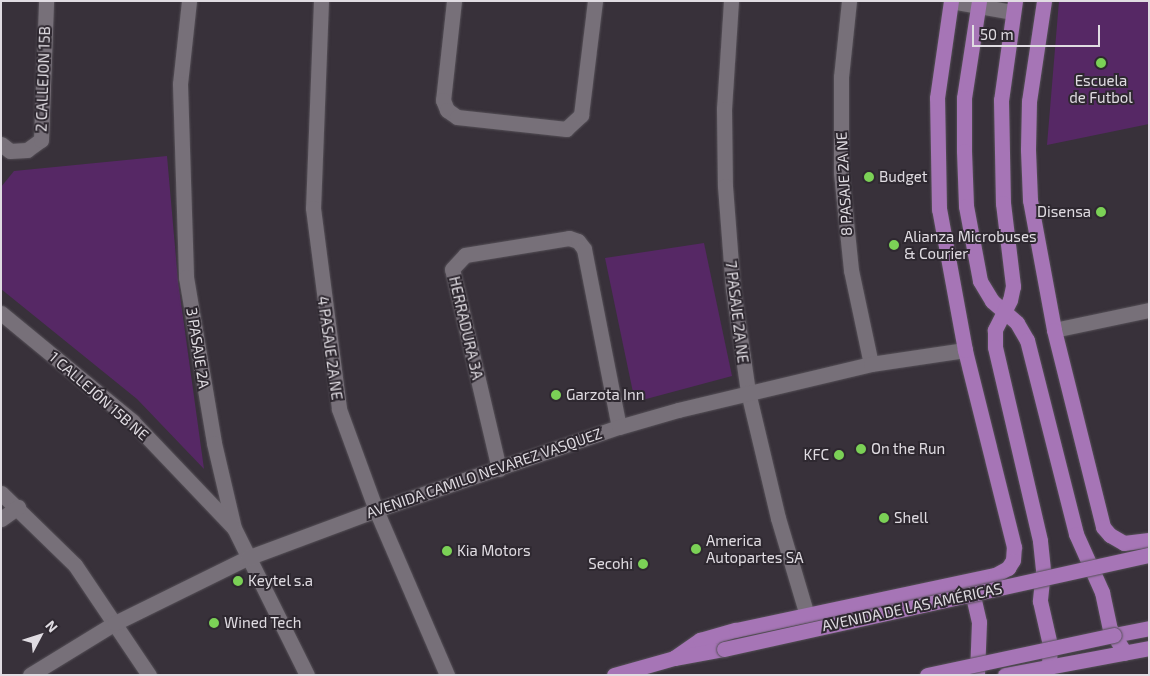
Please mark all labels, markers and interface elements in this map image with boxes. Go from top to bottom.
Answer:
scale bar [975,15,1102,47]
text: 50 m [980,25,1014,43]
street label: 2 CALLEJON 15B [32,26,54,132]
marker: Escuela de Futbol [1095,57,1107,69]
place label: Escuela de Futbol [1069,71,1133,106]
street label: 8 PASAJE 2A NE [832,131,856,237]
place label: Budget [879,168,928,186]
marker: Budget [863,171,875,183]
place label: Disensa [1037,203,1091,221]
marker: Disensa [1095,206,1107,218]
place label: Alianza Microbuses & Courier [904,227,1037,262]
marker: Alianza Microbuses & Courier [888,239,900,251]
street label: 7 PASAJE 2A NE [722,260,752,364]
street label: HERRADURA 3A [445,274,487,382]
street label: 4 PASAJE 2A NE [314,295,346,401]
street label: 3 PASAJE 2A [183,306,213,390]
street label: 1 CALLEJÓN 15B NE [46,348,152,444]
place label: Garzota Inn [566,386,644,404]
marker: Garzota Inn [550,389,562,401]
street label: AVENIDA CAMILO NEVAREZ VASQUEZ [363,424,605,522]
place label: On the Run [871,440,945,458]
marker: On the Run [855,443,867,455]
place label: KFC [804,446,829,464]
marker: KFC [833,449,845,461]
place label: Shell [894,509,928,527]
marker: Shell [878,512,890,524]
place label: America Autopartes SA [706,531,804,566]
place label: Kia Motors [457,542,531,560]
marker: America Autopartes SA [690,543,702,555]
marker: Kia Motors [441,545,453,557]
place label: Secohi [588,555,633,573]
marker: Secohi [637,558,649,570]
place label: Keytel s.a [248,572,313,590]
marker: Keytel s.a [232,575,244,587]
street label: AVENIDA DE LAS AMÉRICAS [820,579,1004,635]
north arrow [15,611,65,661]
place label: Wined Tech [224,614,302,632]
text: N [42,617,62,635]
marker: Wined Tech [208,617,220,629]

